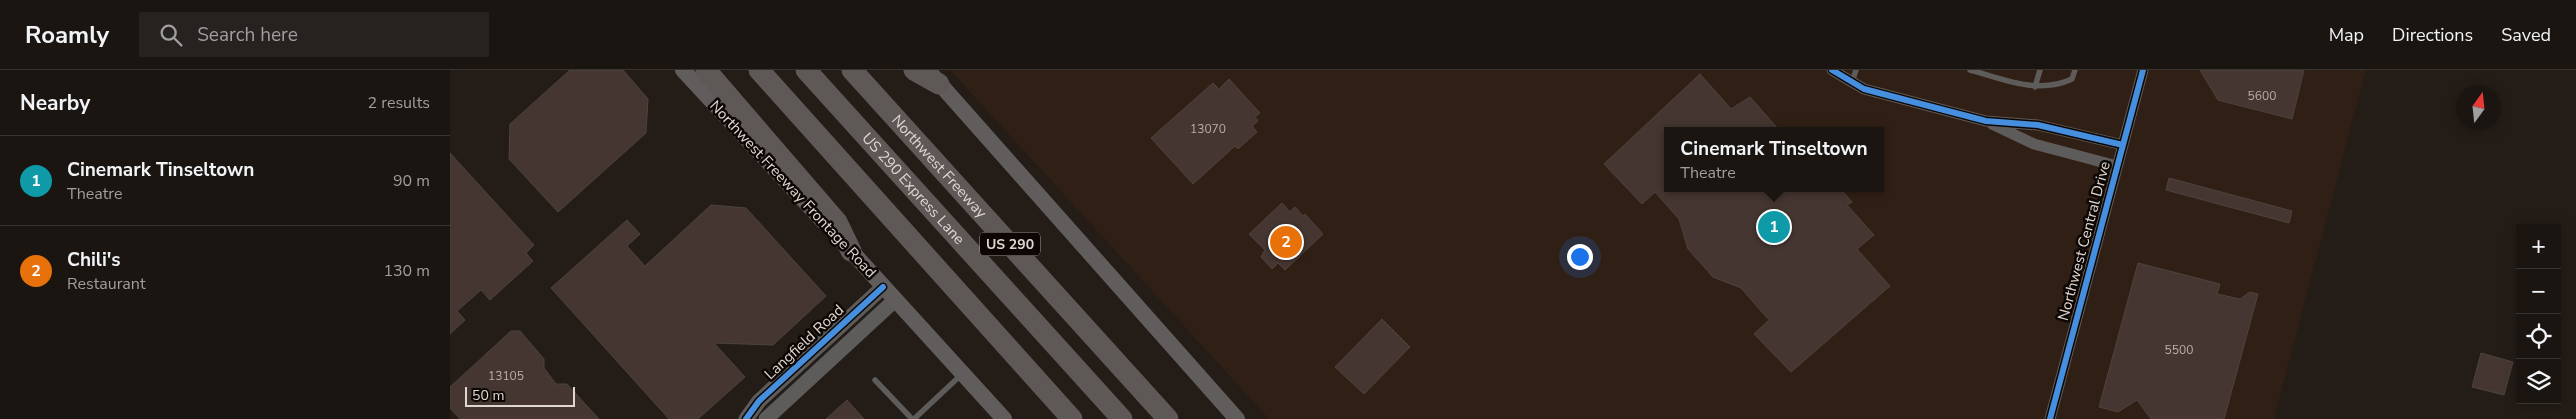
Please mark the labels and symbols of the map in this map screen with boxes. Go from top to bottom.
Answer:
north arrow [2456,85,2501,130]
house number: 5600 [2248,88,2276,104]
street label: Northwest Freeway Frontage Road [705,96,881,282]
street label: Northwest Freeway [887,110,992,223]
house number: 13070 [1190,121,1226,137]
street label: US 290 Express Lane [857,128,969,249]
street label: Northwest Central Drive [2053,159,2115,323]
pin: 1 [1758,208,1790,246]
pin: 2 [1270,223,1302,261]
road number: US 290 [980,232,1040,255]
your location [1567,244,1593,270]
street label: Langfield Road [760,300,848,384]
house number: 5500 [2165,342,2193,358]
house number: 13105 [488,368,524,384]
scale bar [465,384,575,407]

